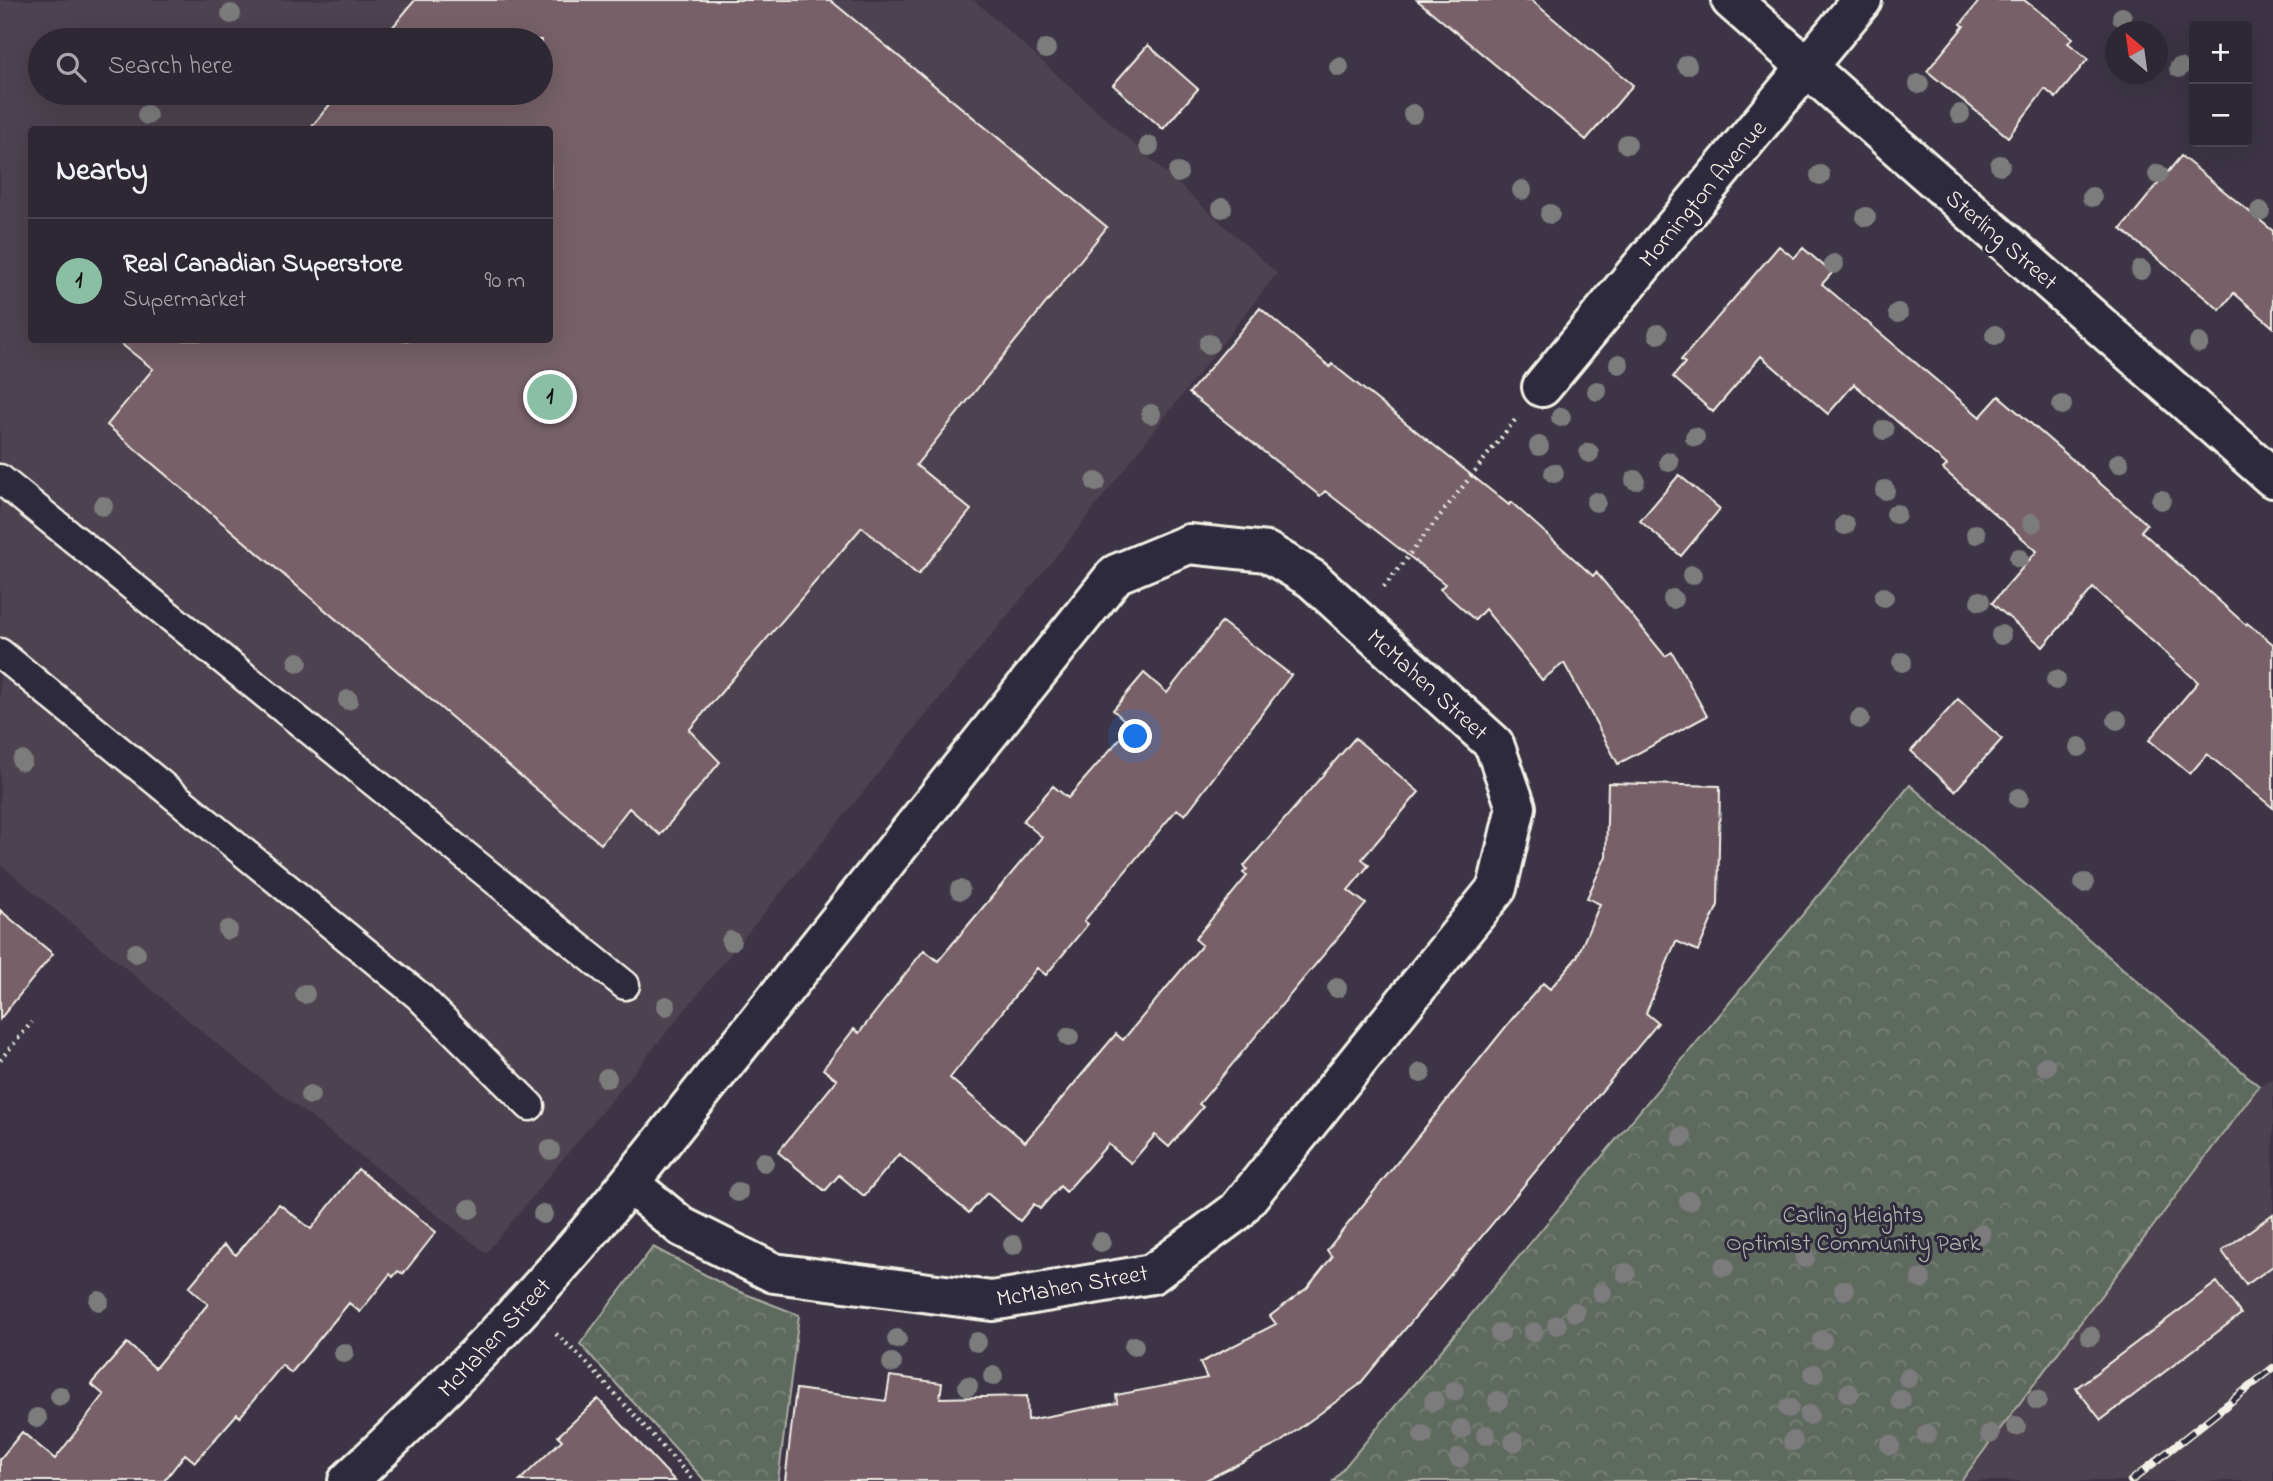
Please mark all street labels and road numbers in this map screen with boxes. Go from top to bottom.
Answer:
street label: Mornington Avenue [1632,113,1776,276]
street label: Sterling Street [1936,182,2064,300]
street label: McMahen Street [1358,622,1495,750]
street label: McMahen Street [994,1257,1151,1318]
street label: McMahen Street [431,1271,561,1407]

